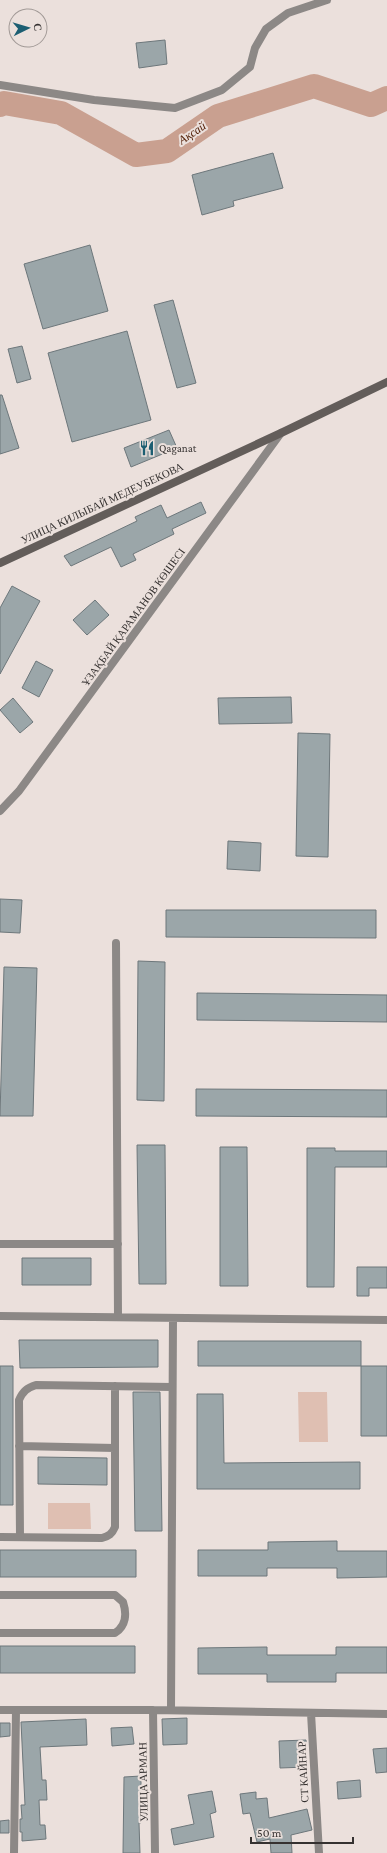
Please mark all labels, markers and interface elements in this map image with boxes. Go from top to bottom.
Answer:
north arrow [8,8,48,48]
text: С [32,23,44,32]
water label: Ақсай [175,119,208,148]
restaurant icon: Qaganat [138,439,156,457]
place label: Qaganat [159,442,197,455]
street label: УЛИЦА КИЛЫБАЙ МЕДЕУБЕКОВА [19,460,185,546]
street label: ҰЗАҚБАЙ ҚАРАМАНОВ КӨШЕСІ [79,545,187,688]
street label: СТ КАЙНАР [295,1741,311,1803]
street label: УЛИЦА АРМАН [136,1742,150,1822]
scale bar [251,1819,353,1845]
text: 50 m [257,1826,282,1840]

